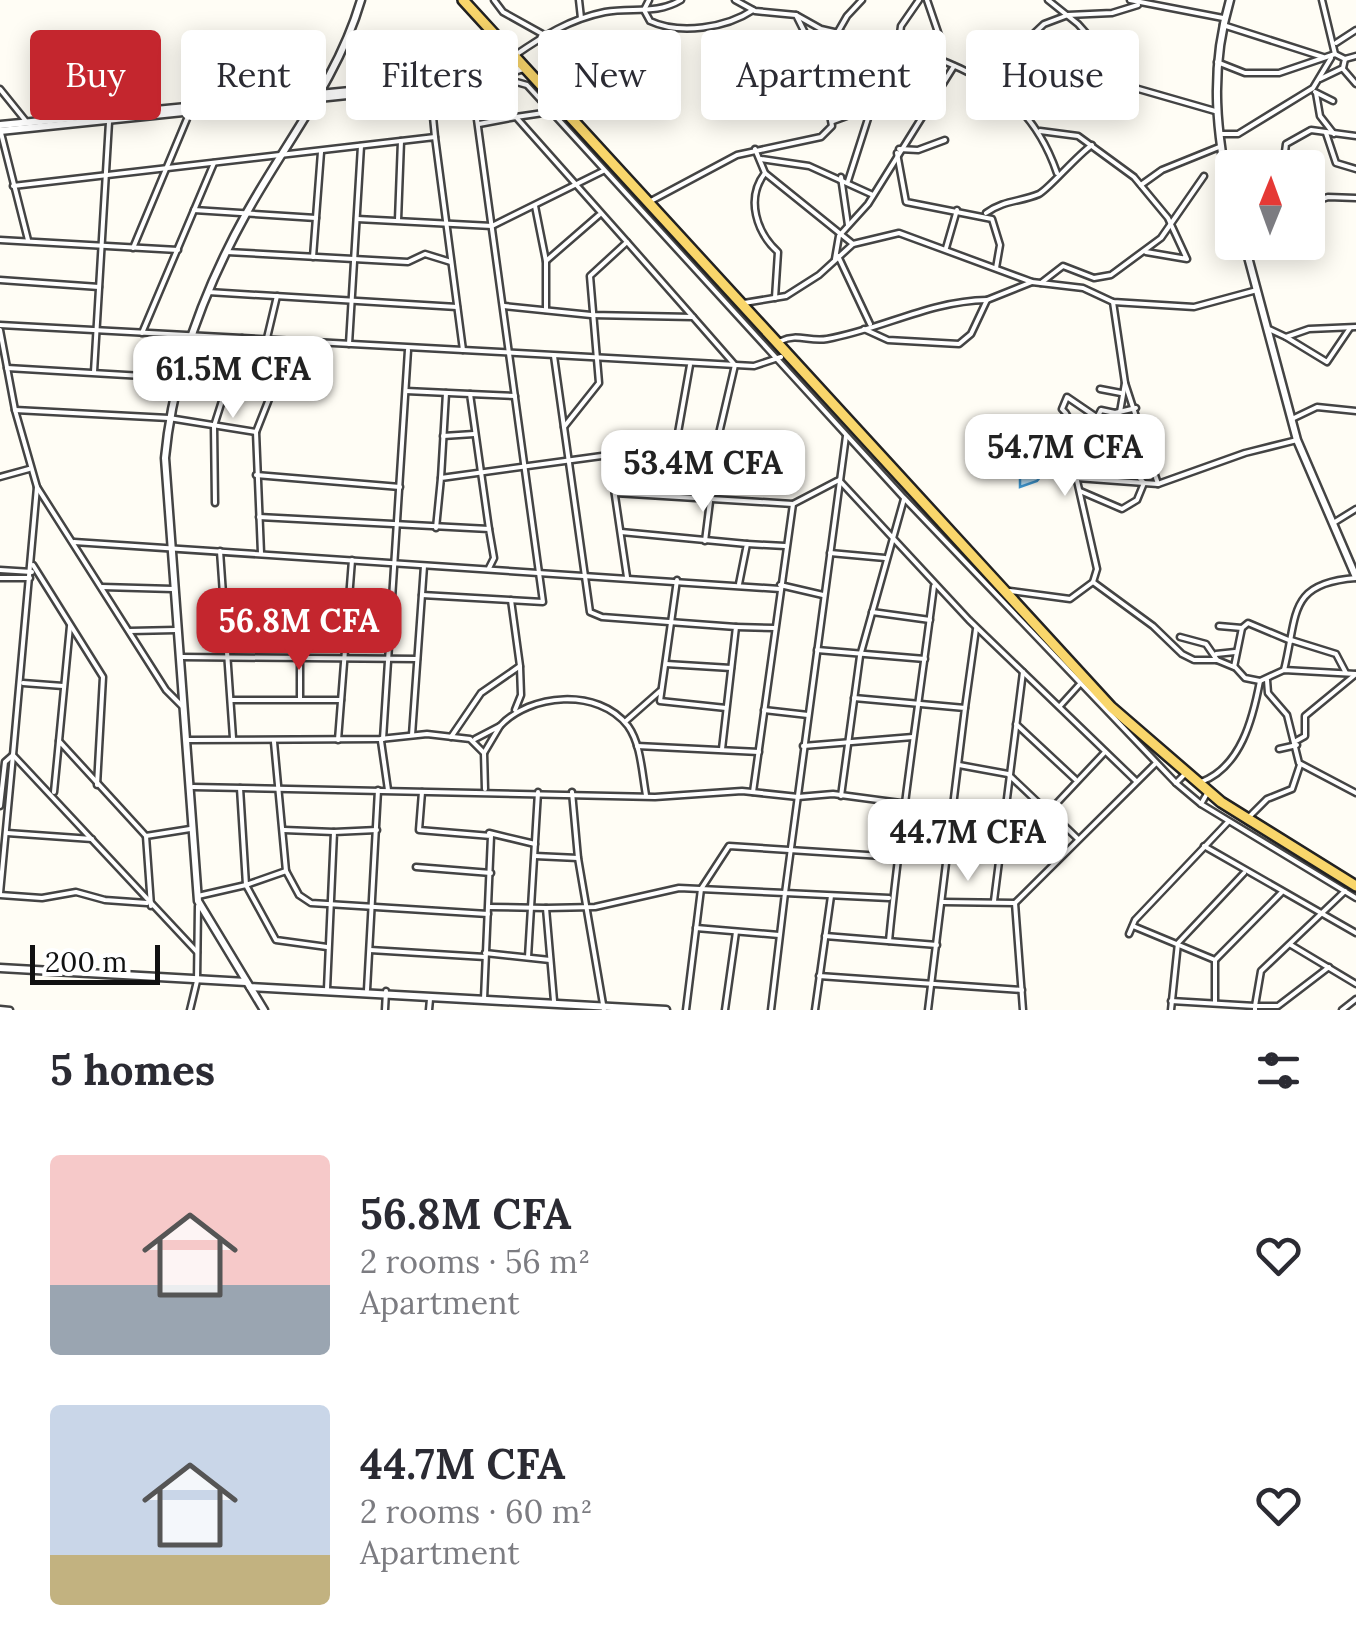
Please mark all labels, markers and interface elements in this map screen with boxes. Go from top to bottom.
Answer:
chip: Buy [30,30,161,120]
chip: Rent [181,30,326,120]
chip: Filters [346,30,518,120]
chip: New [538,30,681,120]
chip: Apartment [701,30,946,120]
chip: House [966,30,1139,120]
north arrow [1215,150,1325,260]
map controls [1215,150,1325,260]
pin: 61.5M CFA [119,336,347,421]
text: 61.5M CFA [155,348,311,389]
pin: 54.7M CFA [951,414,1179,499]
text: 54.7M CFA [987,426,1143,467]
pin: 53.4M CFA [589,430,817,515]
text: 53.4M CFA [623,442,783,483]
pin: 56.8M CFA [185,588,413,673]
text: 56.8M CFA [219,600,380,641]
pin: 44.7M CFA [854,799,1082,884]
text: 44.7M CFA [890,811,1046,852]
scale bar [30,940,160,984]
text: 200 m [45,944,127,980]
text: 5 homes [50,1043,215,1097]
icon: filters [1251,1043,1306,1098]
text: 56.8M CFA [360,1187,571,1241]
icon: home [130,1195,250,1315]
icon: heart [1251,1228,1306,1283]
text: 2 rooms · 56 m² [360,1241,590,1282]
text: Apartment [360,1282,520,1323]
text: 44.7M CFA [360,1437,565,1491]
icon: home [130,1445,250,1565]
icon: heart [1251,1478,1306,1533]
text: 2 rooms · 60 m² [360,1491,593,1532]
text: Apartment [360,1532,520,1573]

